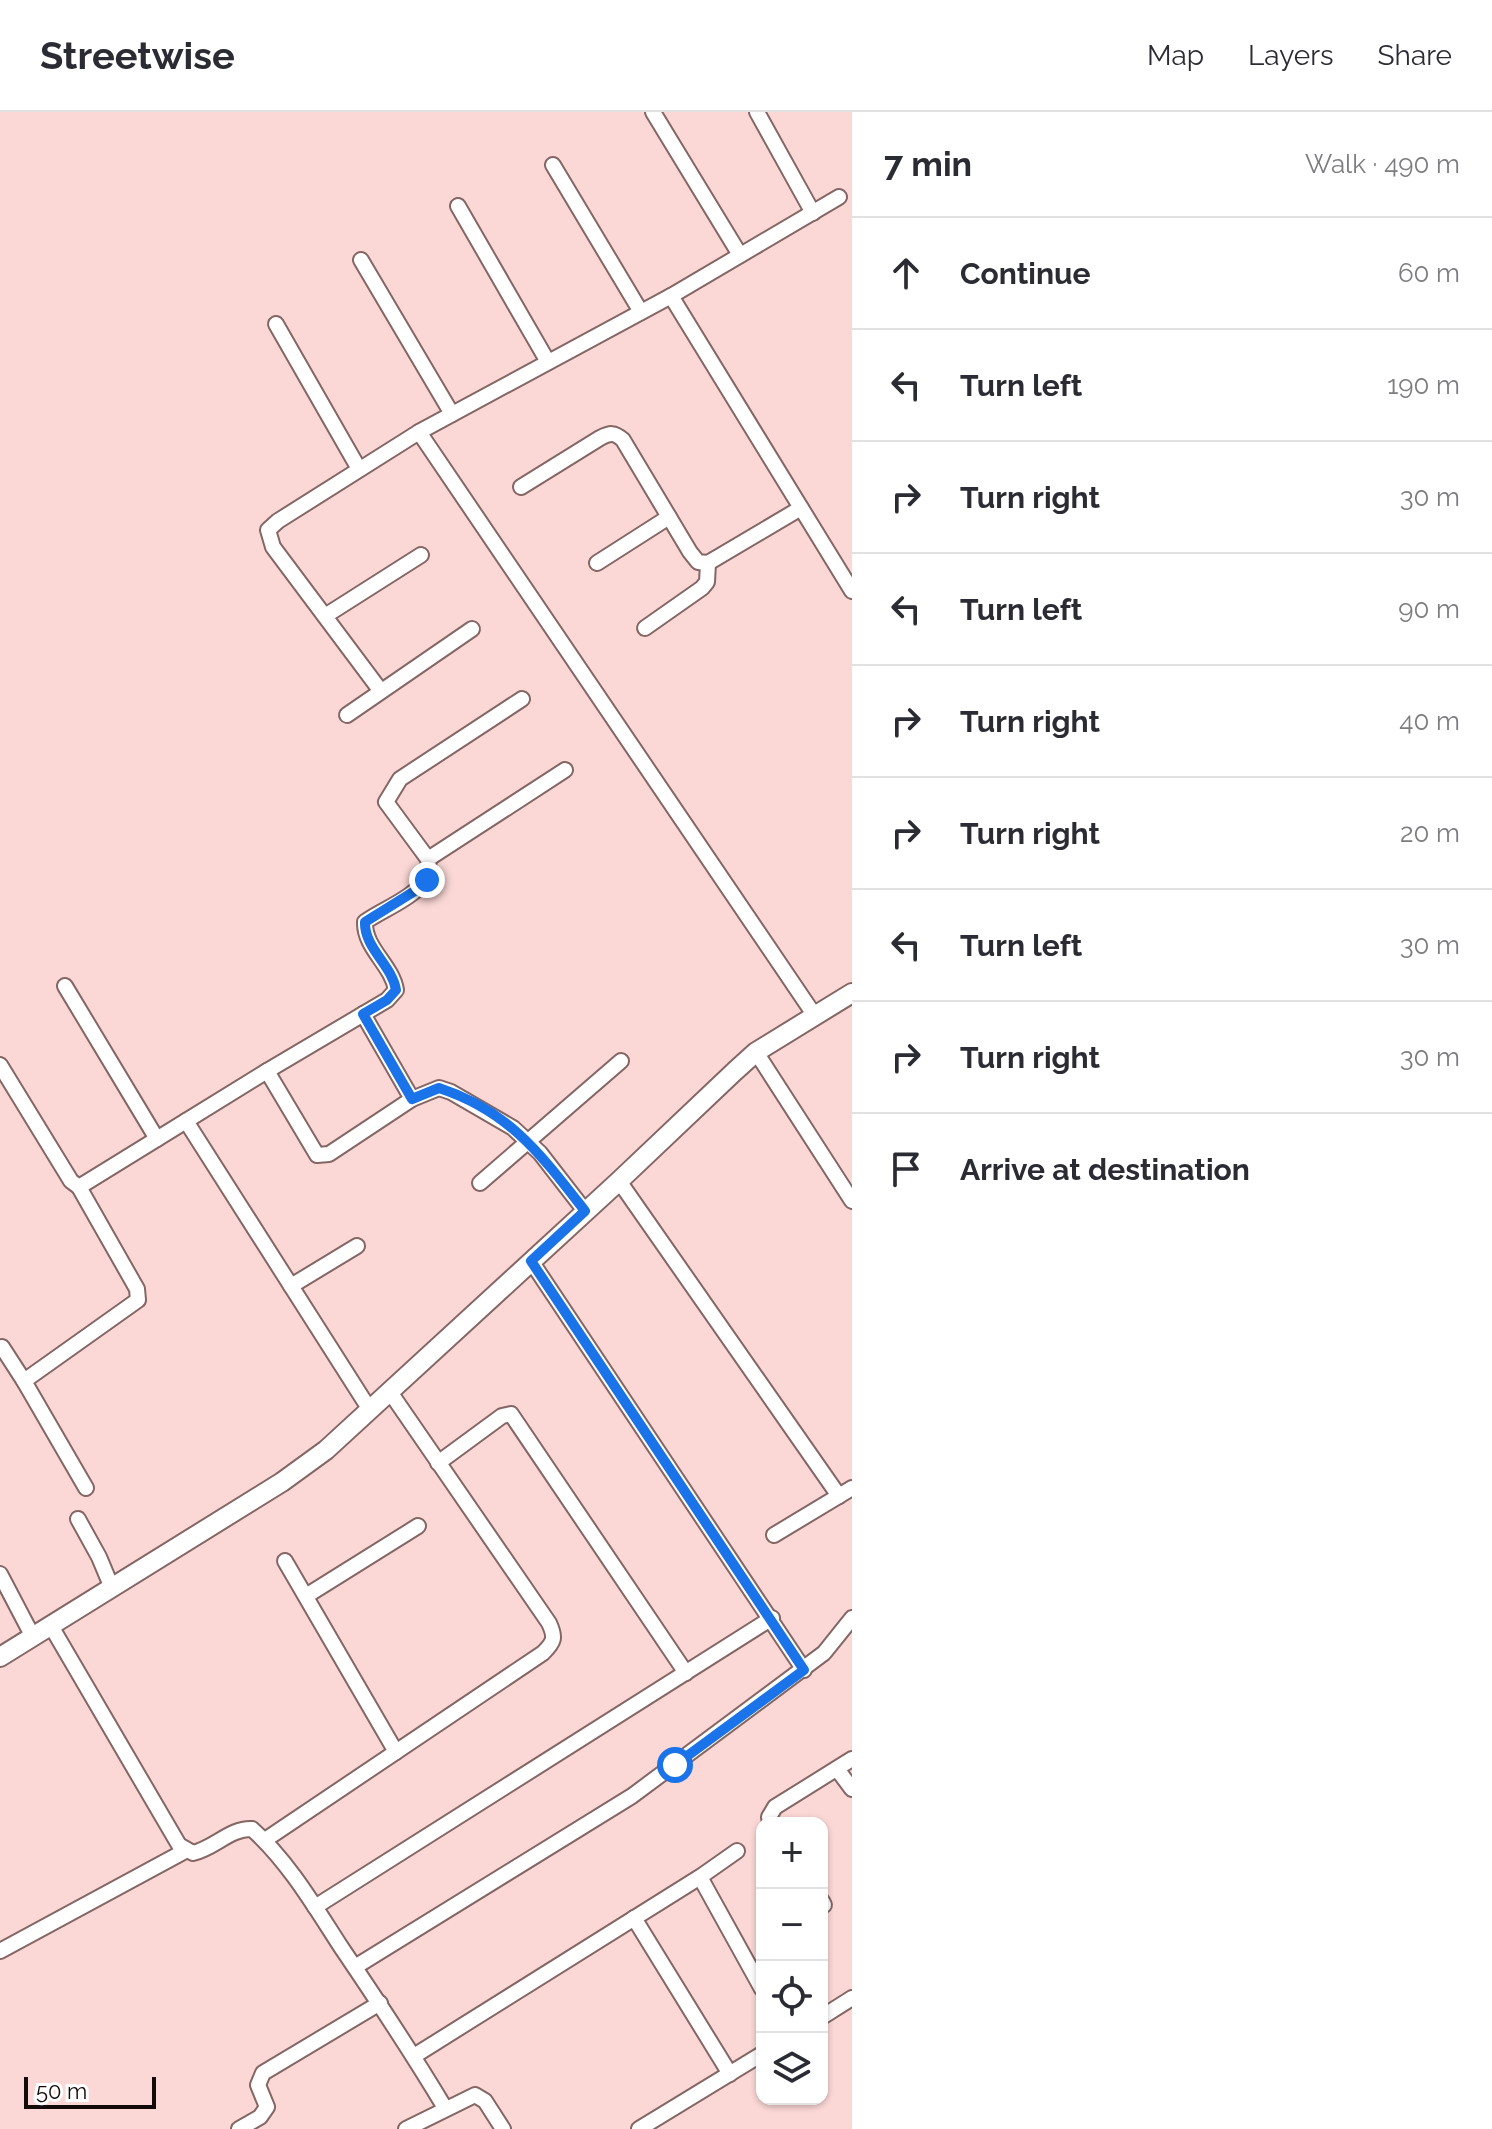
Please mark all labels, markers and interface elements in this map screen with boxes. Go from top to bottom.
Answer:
text: Streetwise [40,33,235,78]
text: Map [1147,39,1204,72]
text: Layers [1248,39,1334,72]
text: Share [1378,39,1452,72]
text: 7 min [884,144,972,184]
text: Walk · 490 m [1305,149,1460,179]
icon: ahead [884,251,928,295]
text: Continue [960,256,1091,291]
text: 60 m [1398,258,1460,288]
icon: left [884,363,928,407]
text: Turn left [960,368,1082,403]
text: 190 m [1387,370,1460,400]
icon: right [884,475,928,519]
text: Turn right [960,480,1100,515]
text: 30 m [1400,482,1460,512]
icon: left [884,587,928,631]
text: Turn left [960,592,1082,627]
text: 90 m [1398,594,1460,624]
icon: right [884,699,928,743]
text: Turn right [960,704,1100,739]
text: 40 m [1399,706,1460,736]
icon: right [884,811,928,855]
text: Turn right [960,816,1100,851]
text: 20 m [1400,818,1460,848]
route end [409,862,445,898]
icon: left [884,923,928,967]
text: Turn left [960,928,1082,963]
text: 30 m [1400,930,1460,960]
icon: right [884,1035,928,1079]
text: Turn right [960,1040,1100,1075]
text: 30 m [1400,1042,1460,1072]
icon: arrive [884,1147,928,1191]
text: Arrive at destination [960,1152,1250,1187]
route start [657,1747,693,1783]
map controls [756,1817,828,2105]
button: + [756,1817,828,1889]
button: − [756,1889,828,1961]
button: locate [756,1961,828,2033]
button: layers [756,2033,828,2105]
scale bar [24,2073,156,2109]
text: 50 m [36,2078,87,2104]

